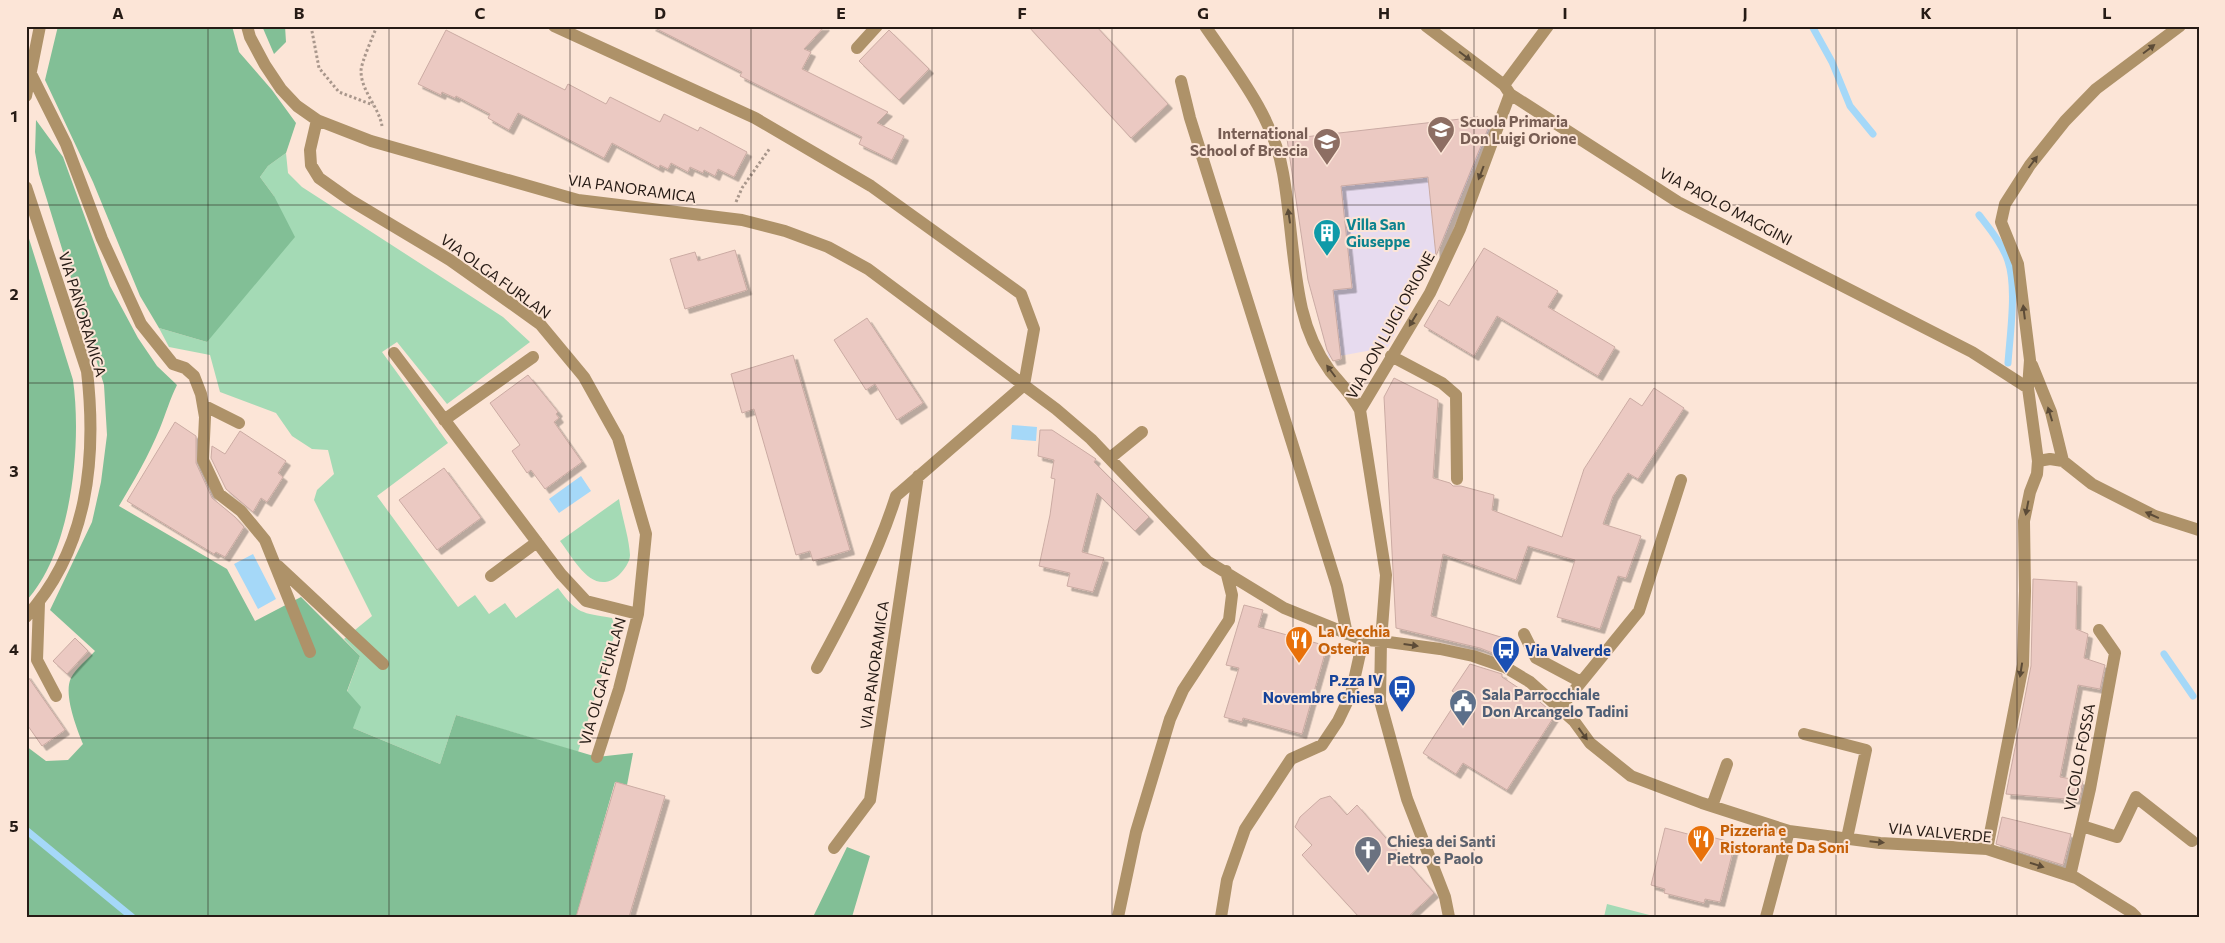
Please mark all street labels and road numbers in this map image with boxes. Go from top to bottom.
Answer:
street label: VIA PAOLO MAGGINI [1656,163,1796,249]
street label: VIA PANORAMICA [566,170,698,206]
street label: VIA OLGA FURLAN [437,230,555,322]
street label: VIA DON LUIGI ORIONE [1342,248,1438,402]
street label: VIA PANORAMICA [55,249,111,379]
street label: VIA PANORAMICA [856,599,892,731]
street label: VIA OLGA FURLAN [575,615,629,747]
street label: VICOLO FOSSA [2060,702,2098,812]
street label: VIA VALVERDE [1887,819,1993,845]

